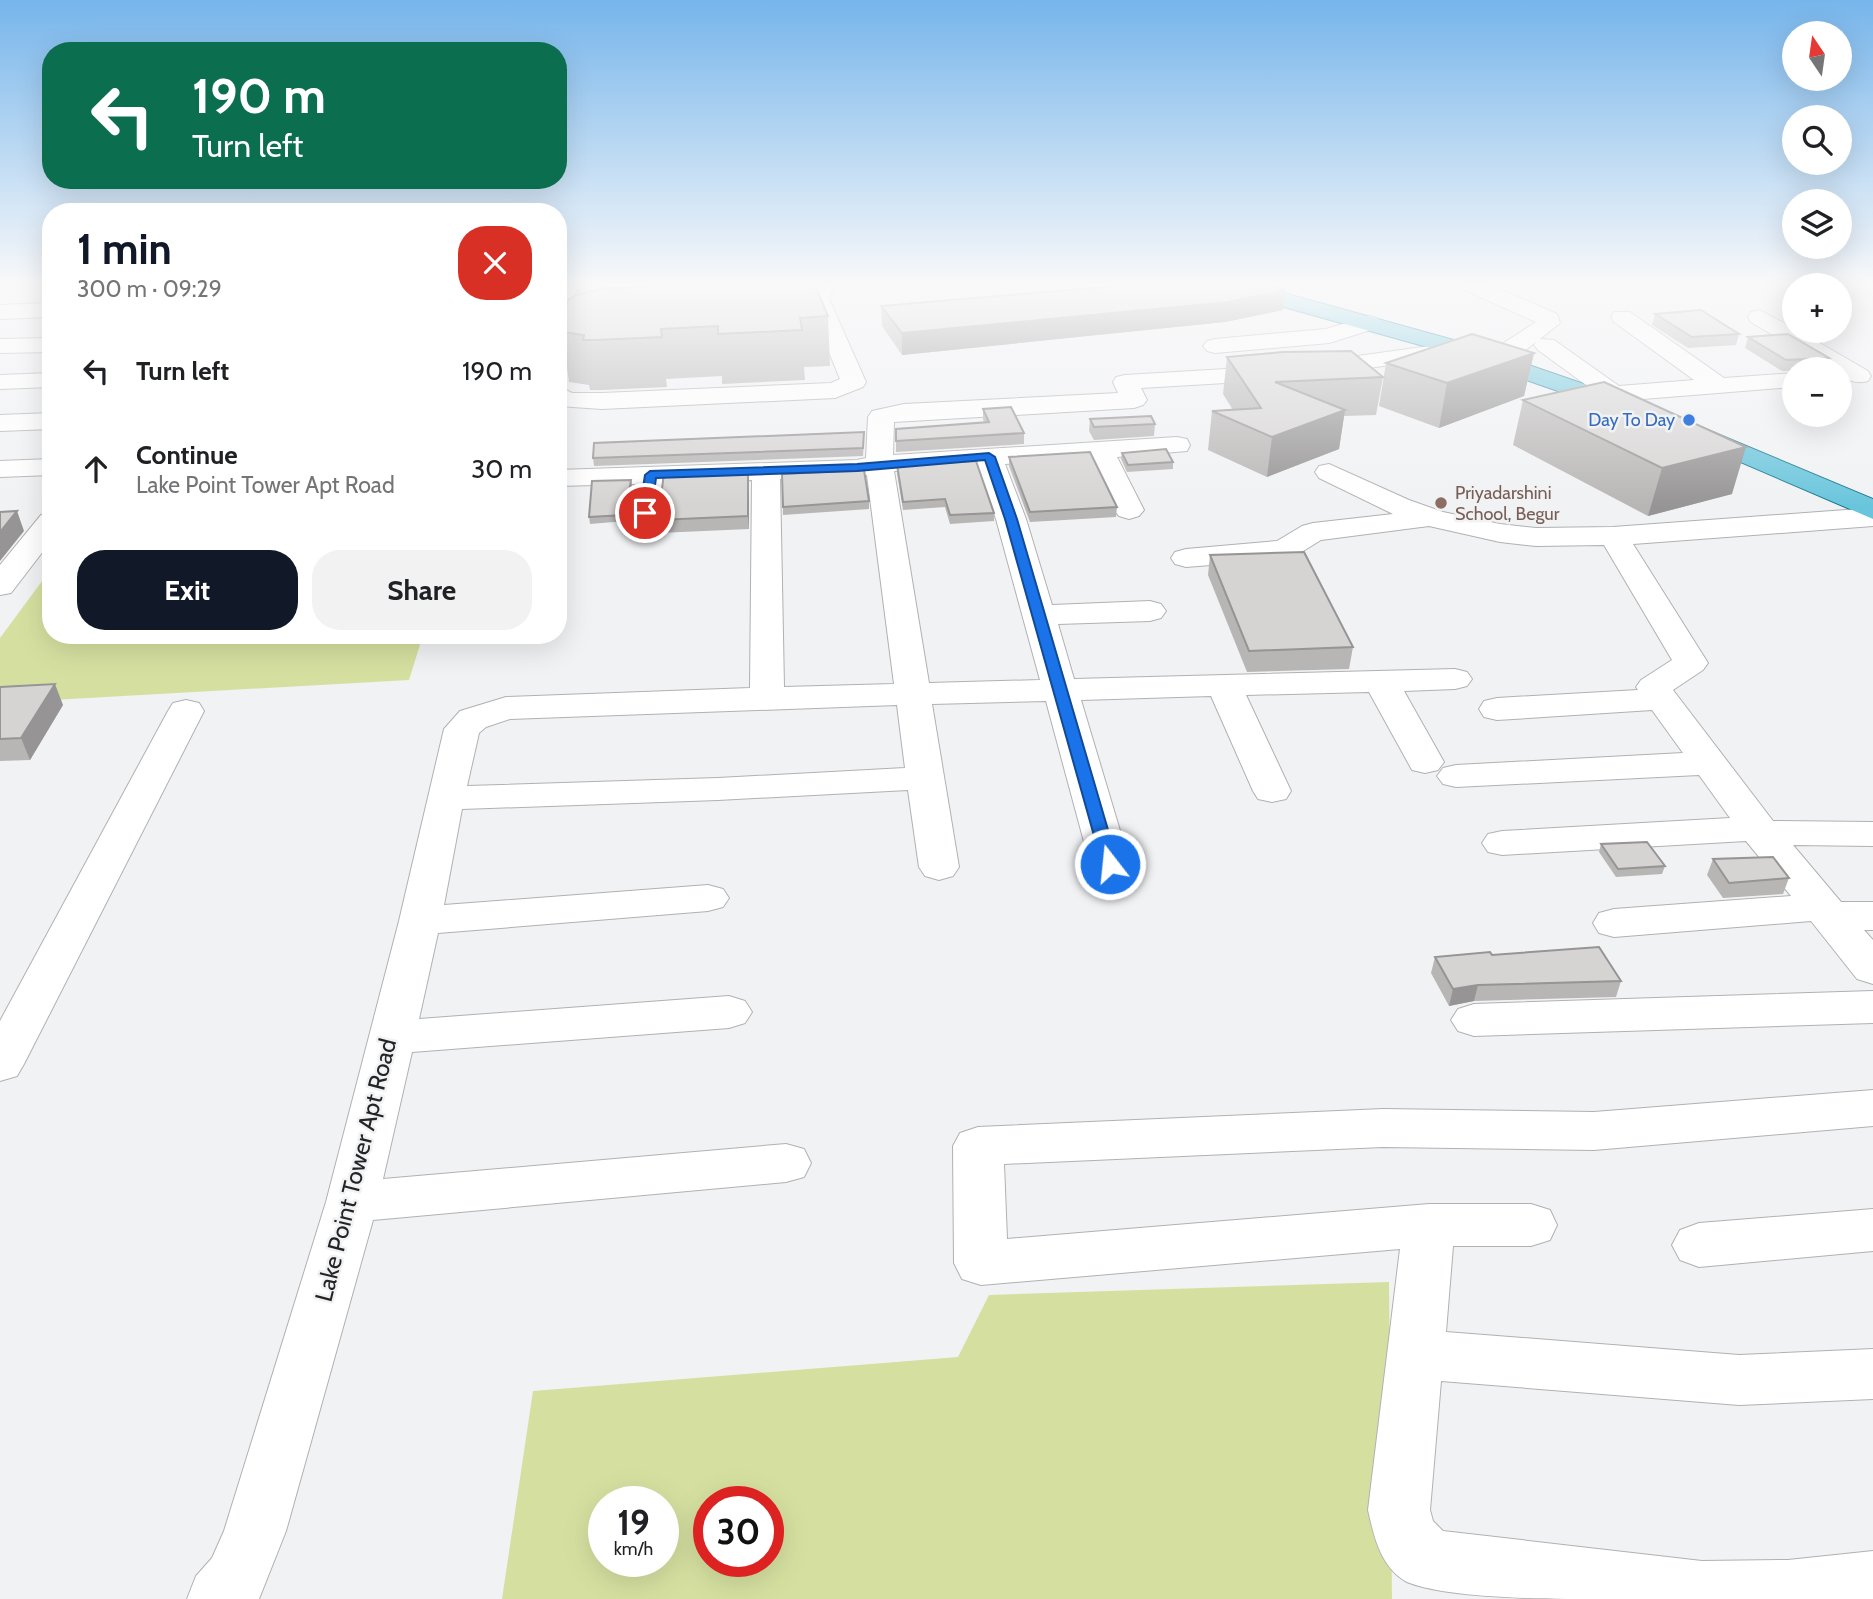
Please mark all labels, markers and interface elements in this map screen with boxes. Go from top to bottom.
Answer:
north arrow [1782,21,1852,91]
map controls [1782,21,1852,427]
text: 190 m [192,66,326,125]
icon: left [77,70,168,161]
button: search [1782,105,1852,175]
text: Turn left [192,126,303,165]
button: layers [1782,189,1852,259]
text: 1 min [77,223,172,275]
button: close [458,226,532,300]
button: + [1782,273,1852,343]
text: 300 m · 09:29 [77,275,222,303]
icon: left [77,352,115,390]
text: Turn left [136,355,229,387]
text: 190 m [462,355,532,387]
button: − [1782,357,1852,427]
place label: Day To Day [1588,409,1675,431]
marker: Day To Day [1681,412,1697,428]
text: Continue [136,439,238,471]
icon: ahead [77,450,115,488]
text: 30 m [471,453,532,485]
text: Lake Point Tower Apt Road [136,471,395,499]
place label: Priyadarshini School, Begur [1455,482,1560,525]
pin [615,483,675,543]
icon: arrive [626,494,664,532]
marker: Priyadarshini School, Begur [1433,495,1449,511]
button: Exit [77,550,298,630]
button: Share [312,550,532,630]
position arrow [1073,827,1147,901]
street label: Lake Point Tower Apt Road [309,1035,402,1304]
speed limit sign: 30 [693,1486,784,1577]
text: 19 [617,1501,650,1544]
text: km/h [614,1538,653,1560]

